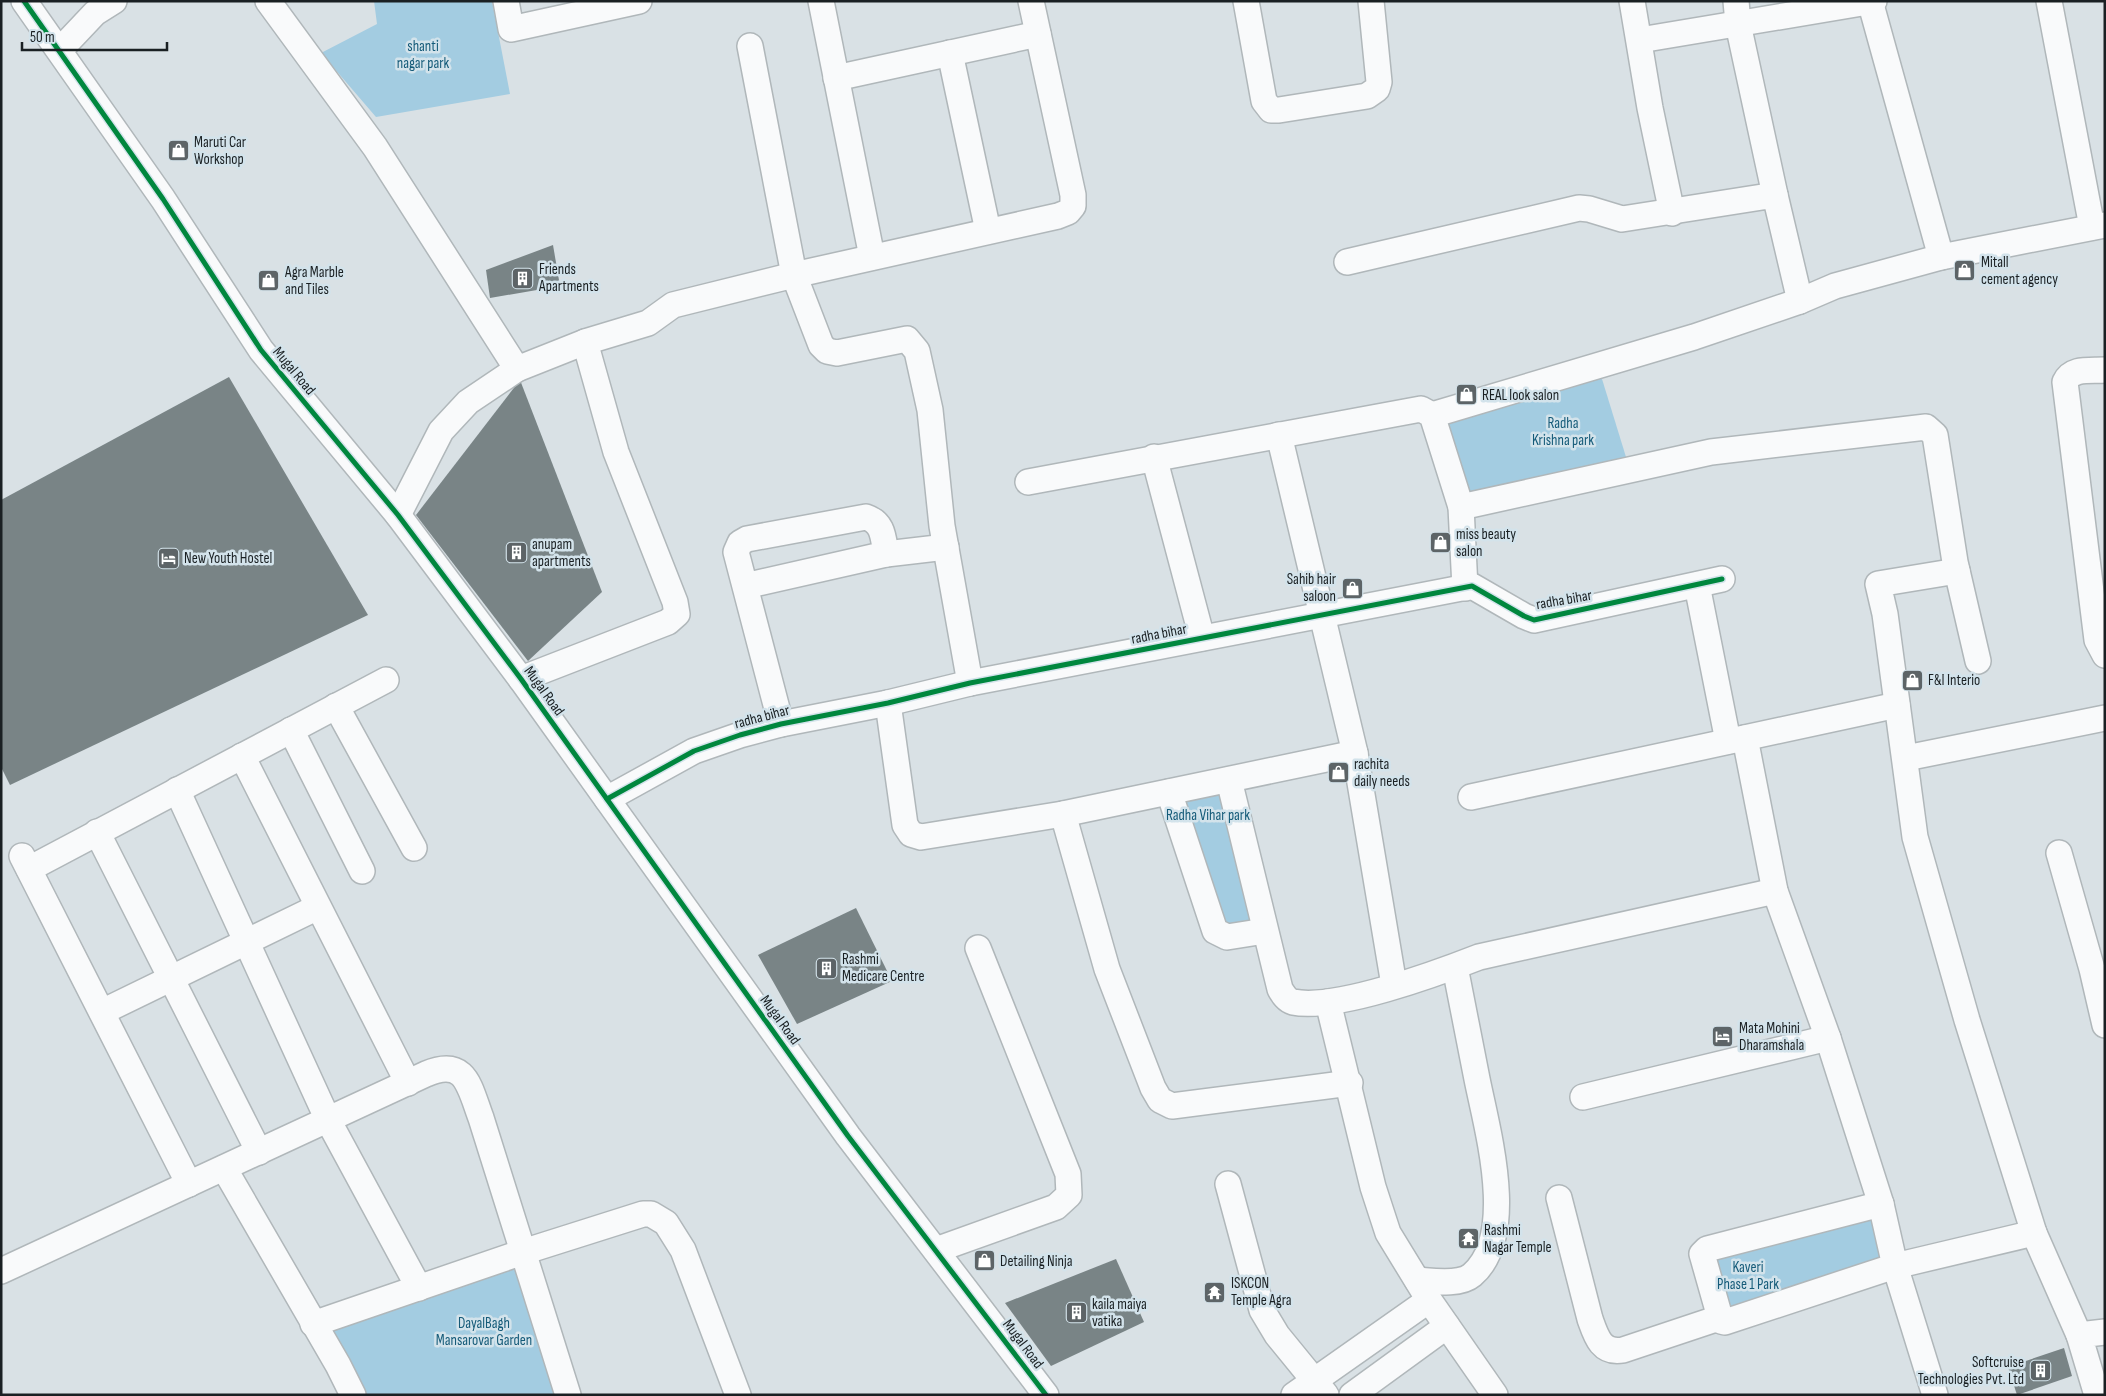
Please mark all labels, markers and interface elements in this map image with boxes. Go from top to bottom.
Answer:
scale bar [22,20,168,52]
text: 50 m [30,28,55,47]
park label: shanti nagar park [397,37,449,73]
place label: Maruti Car Workshop [194,133,247,169]
shop icon: Maruti Car Workshop [166,139,190,163]
place label: Mitall cement agency [1981,253,2058,289]
shop icon: Mitall cement agency [1953,259,1977,283]
place label: Friends Apartments [538,260,599,296]
place label: Agra Marble and Tiles [284,263,344,299]
building icon: Friends Apartments [511,266,535,290]
shop icon: Agra Marble and Tiles [257,269,281,293]
street label: Mugal Road [268,343,320,399]
shop icon: REAL look salon [1454,383,1478,407]
place label: REAL look salon [1482,386,1559,405]
park label: Radha Krishna park [1532,414,1594,450]
place label: miss beauty salon [1456,525,1516,561]
shop icon: miss beauty salon [1428,531,1452,555]
place label: anupam apartments [532,535,591,571]
building icon: anupam apartments [504,541,528,565]
hotel icon: New Youth Hostel [156,546,180,570]
place label: New Youth Hostel [184,549,272,568]
place label: Sahib hair saloon [1287,570,1337,606]
shop icon: Sahib hair saloon [1340,576,1364,600]
street label: radha bihar [1535,586,1594,614]
street label: radha bihar [1130,619,1189,649]
street label: Mugal Road [520,662,568,720]
shop icon: F&I Interio [1900,668,1924,692]
place label: F&I Interio [1928,671,1980,690]
street label: radha bihar [732,700,792,733]
place label: rachita daily needs [1354,755,1410,791]
shop icon: rachita daily needs [1326,761,1350,785]
park label: Radha Vihar park [1166,806,1250,825]
place label: Rashmi Medicare Centre [842,950,924,986]
building icon: Rashmi Medicare Centre [814,956,838,980]
street label: Mugal Road [756,991,804,1049]
place label: Mata Mohini Dharamshala [1739,1019,1804,1055]
hotel icon: Mata Mohini Dharamshala [1711,1025,1735,1049]
place label: Rashmi Nagar Temple [1484,1221,1551,1257]
temple icon: Rashmi Nagar Temple [1456,1227,1480,1251]
shop icon: Detailing Ninja [972,1249,996,1273]
place label: Detailing Ninja [1000,1252,1073,1271]
park label: Kaveri Phase 1 Park [1717,1258,1779,1294]
place label: ISKCON Temple Agra [1231,1274,1292,1310]
temple icon: ISKCON Temple Agra [1203,1280,1227,1304]
place label: kaila maiya vatika [1092,1295,1147,1331]
building icon: kaila maiya vatika [1064,1301,1088,1325]
park label: DayalBagh Mansarovar Garden [436,1314,532,1350]
street label: Mugal Road [998,1316,1048,1372]
place label: Softcruise Technologies Pvt. Ltd [1918,1353,2024,1389]
building icon: Softcruise Technologies Pvt. Ltd [2028,1359,2052,1383]

